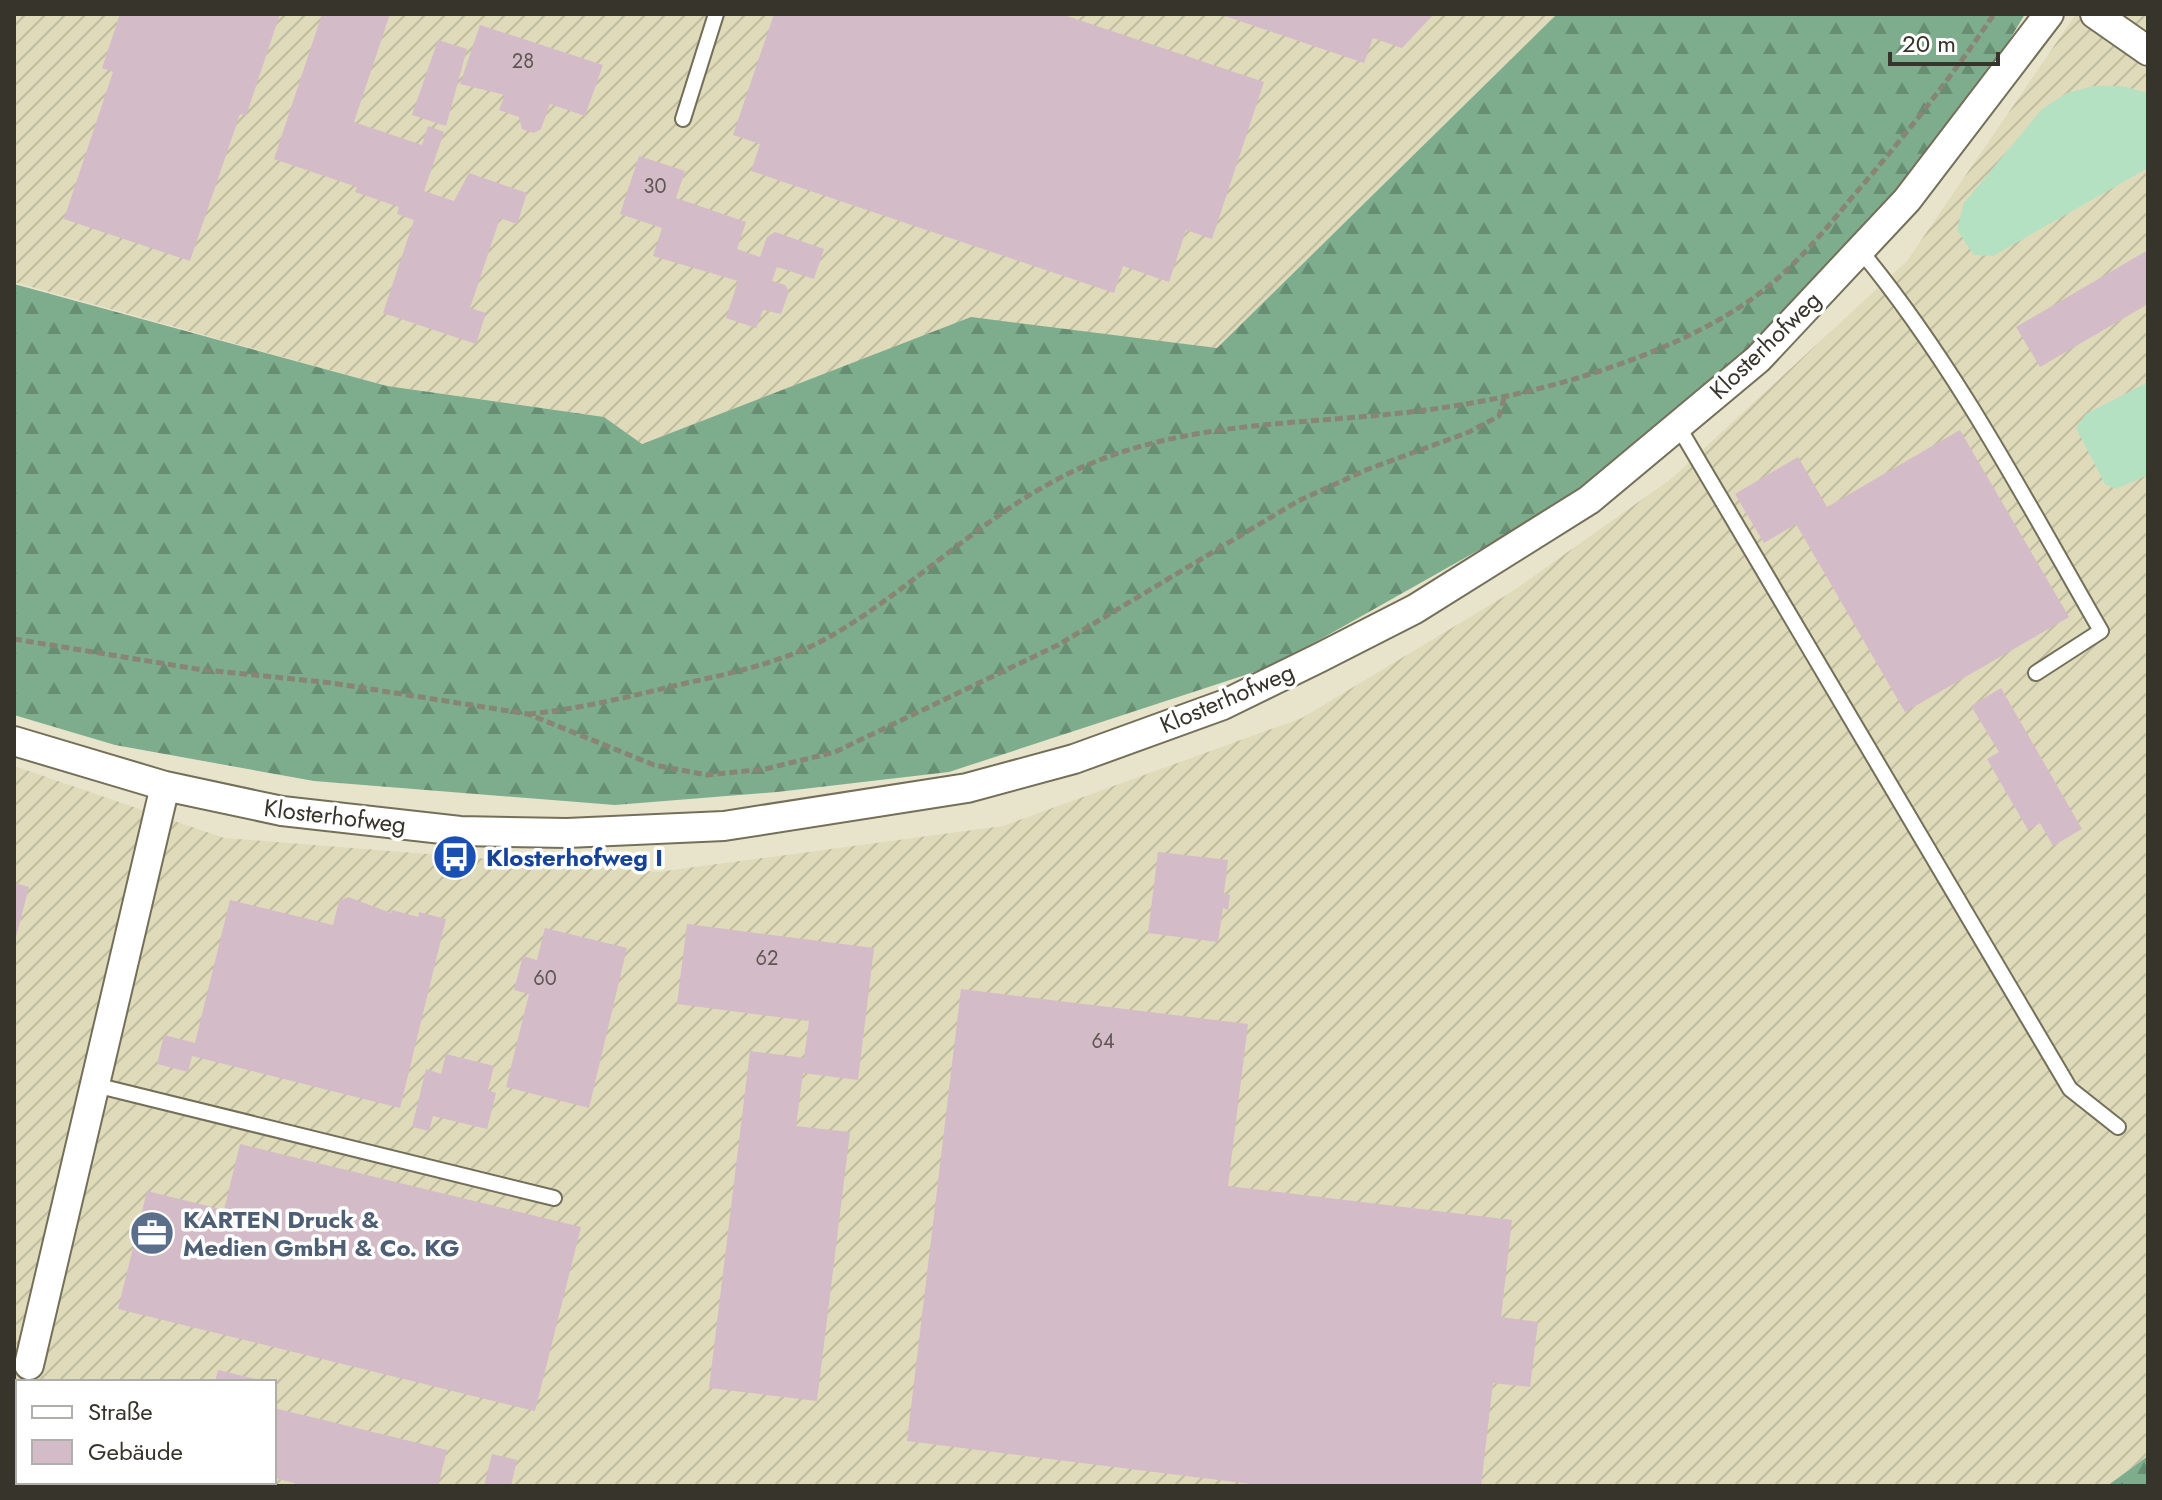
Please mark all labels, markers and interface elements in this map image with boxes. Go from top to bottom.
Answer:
scale bar [1890,16,1998,66]
text: 20 m [1902,26,1956,61]
house number: 28 [512,47,534,76]
house number: 30 [644,172,666,201]
street label: Klosterhofweg [1701,283,1829,407]
street label: Klosterhofweg [1154,654,1300,742]
street label: Klosterhofweg [262,790,408,842]
bus stop icon: Klosterhofweg I [431,833,479,881]
place label: Klosterhofweg I [486,840,663,875]
house number: 62 [756,944,778,973]
house number: 60 [533,964,557,993]
house number: 64 [1091,1027,1115,1056]
place label: KARTEN Druck & Medien GmbH & Co. KG [183,1202,459,1265]
office icon: KARTEN Druck & Medien GmbH & Co. KG [128,1209,176,1257]
legend [16,1380,276,1484]
text: Straße [88,1394,153,1429]
text: Gebäude [88,1434,183,1469]

